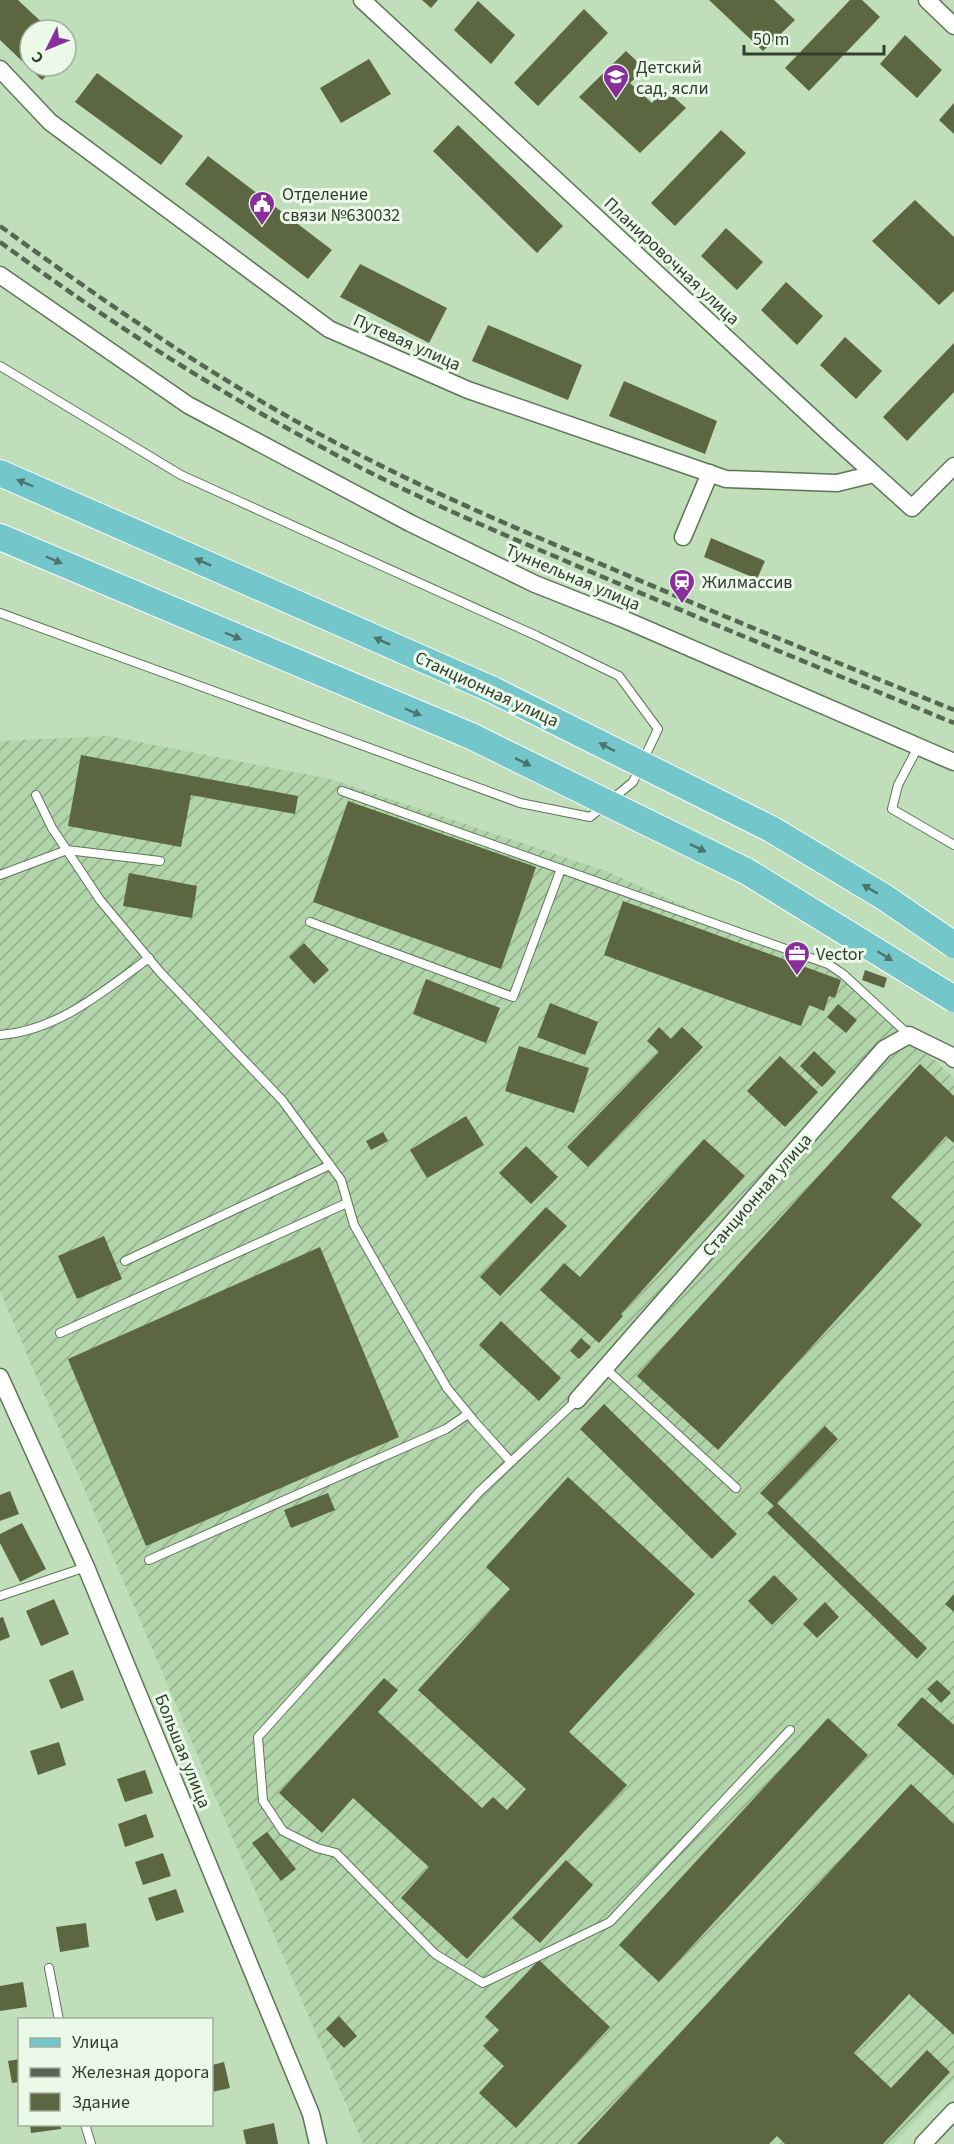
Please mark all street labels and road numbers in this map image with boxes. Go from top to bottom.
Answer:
street label: Планировочная улица [598,192,745,331]
street label: Путевая улица [349,308,465,377]
street label: Туннельная улица [502,538,644,617]
street label: Станционная улица [411,645,563,734]
street label: Станционная улица [697,1128,818,1262]
street label: Большая улица [148,1690,217,1812]

